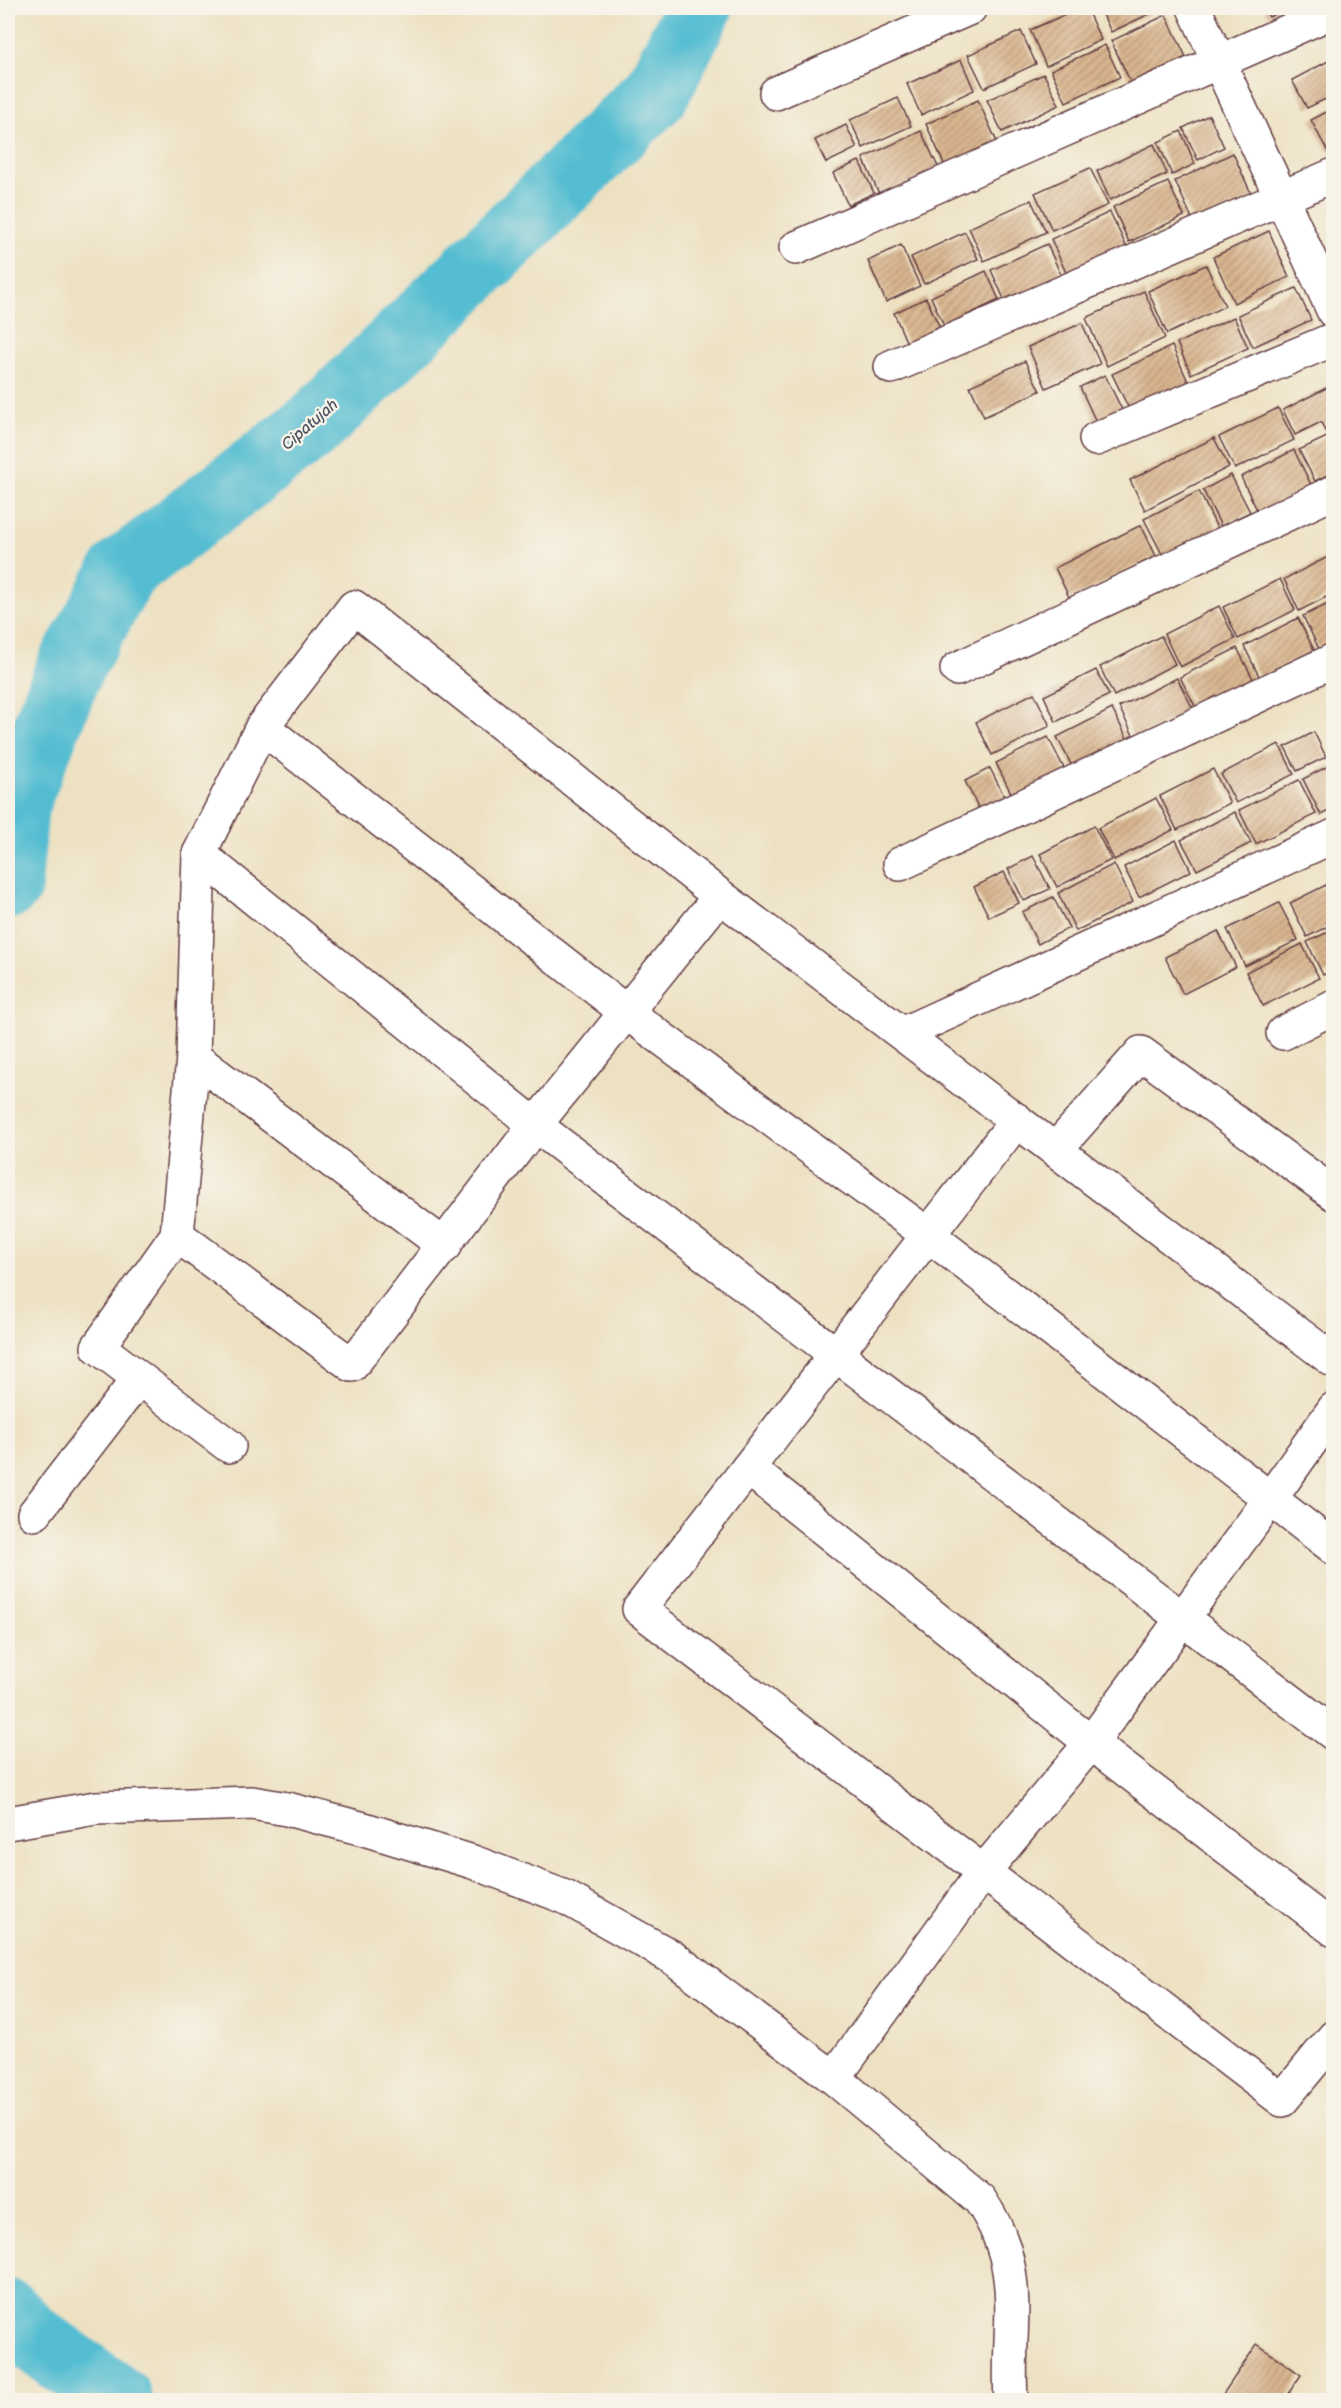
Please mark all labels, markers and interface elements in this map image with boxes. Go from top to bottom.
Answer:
water label: Cipatujah [278,395,342,455]

